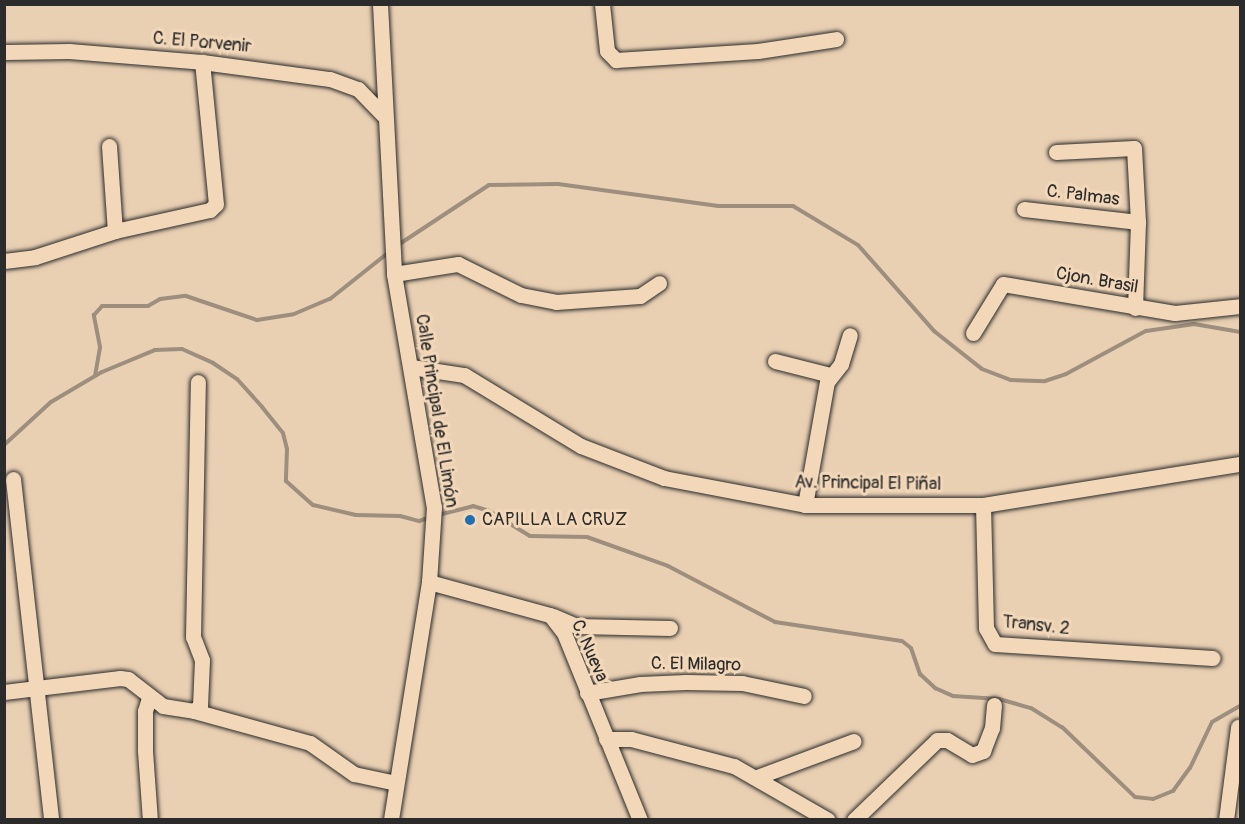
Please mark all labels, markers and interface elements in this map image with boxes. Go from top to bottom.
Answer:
street label: C. El Porvenir [152,28,252,58]
street label: C. Palmas [1045,181,1121,211]
street label: Cjon. Brasil [1054,263,1140,299]
street label: Calle Principal de El Limón [410,313,462,509]
street label: Av. Principal El Piñal [794,472,942,496]
place label: CAPILLA LA CRUZ [482,509,627,531]
marker: CAPILLA LA CRUZ [463,513,477,527]
street label: Transv. 2 [1001,612,1071,640]
street label: C. Nueva [566,617,612,685]
street label: C. El Milagro [651,653,741,677]

